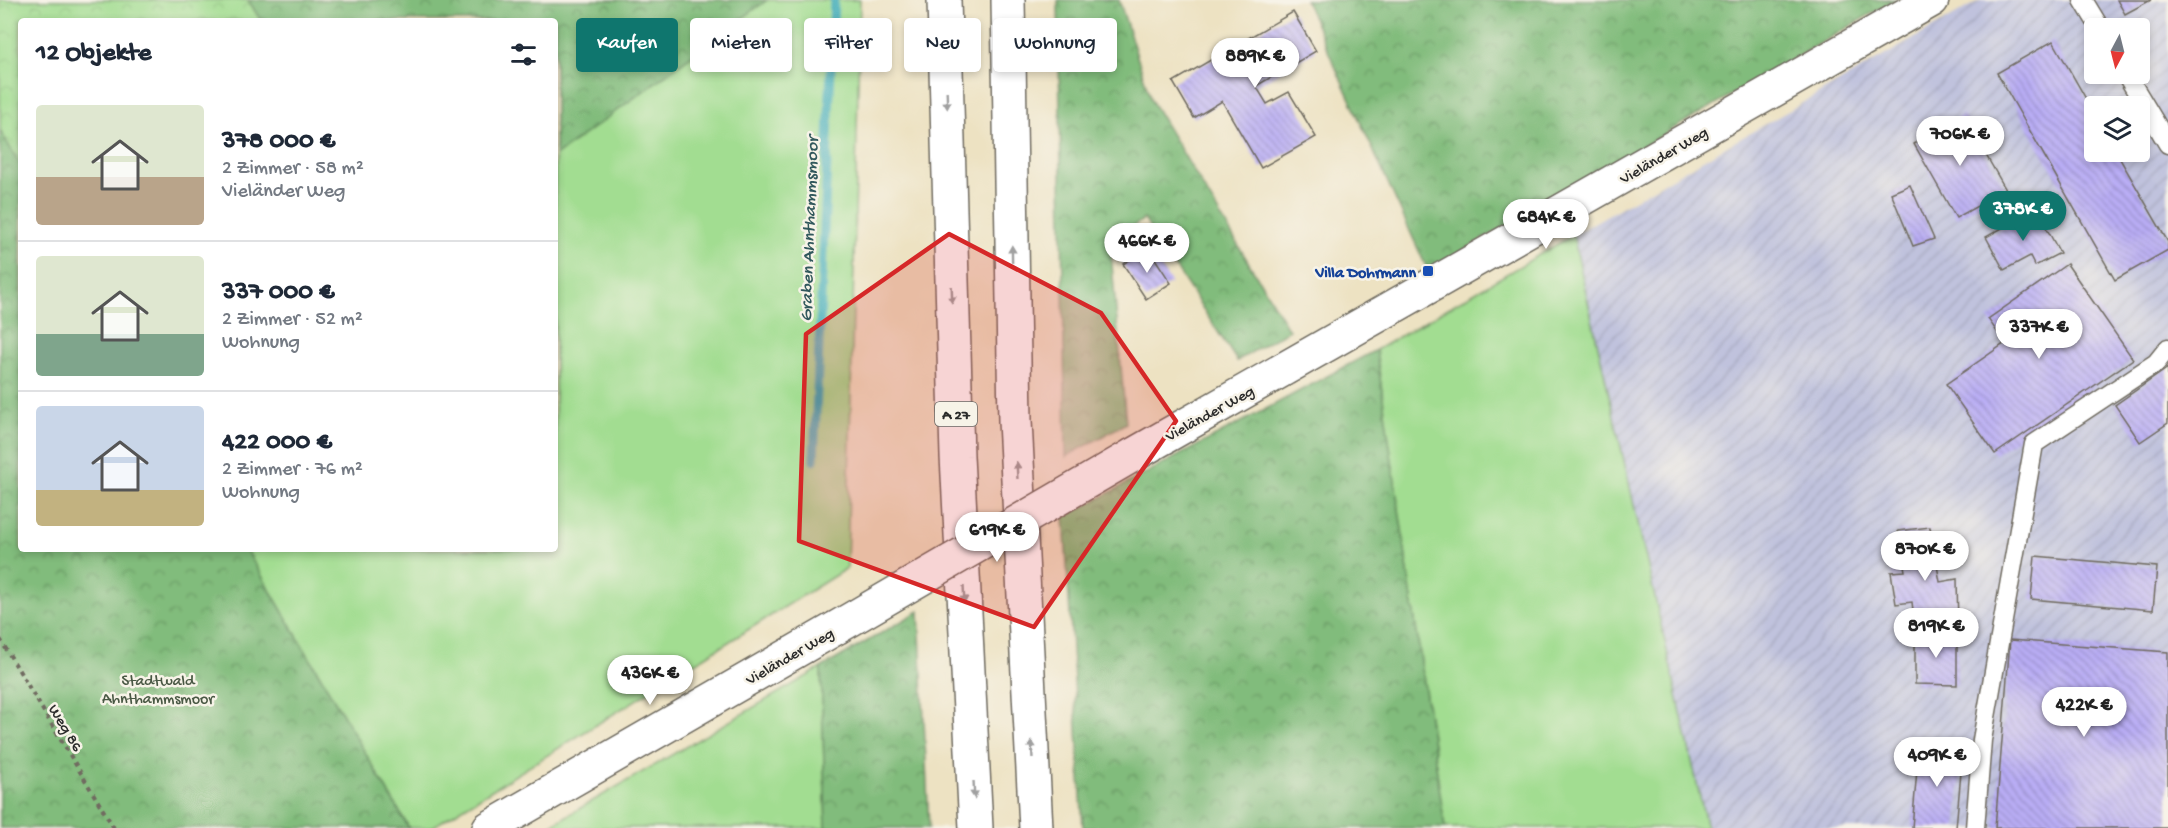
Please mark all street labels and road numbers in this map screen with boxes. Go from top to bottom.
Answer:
street label: Vieländer Weg [1616,124,1712,190]
street label: Vieländer Weg [1162,383,1258,448]
road number: A 27 [935,402,977,426]
street label: Vieländer Weg [742,625,838,691]
street label: Weg 86 [43,702,86,757]

